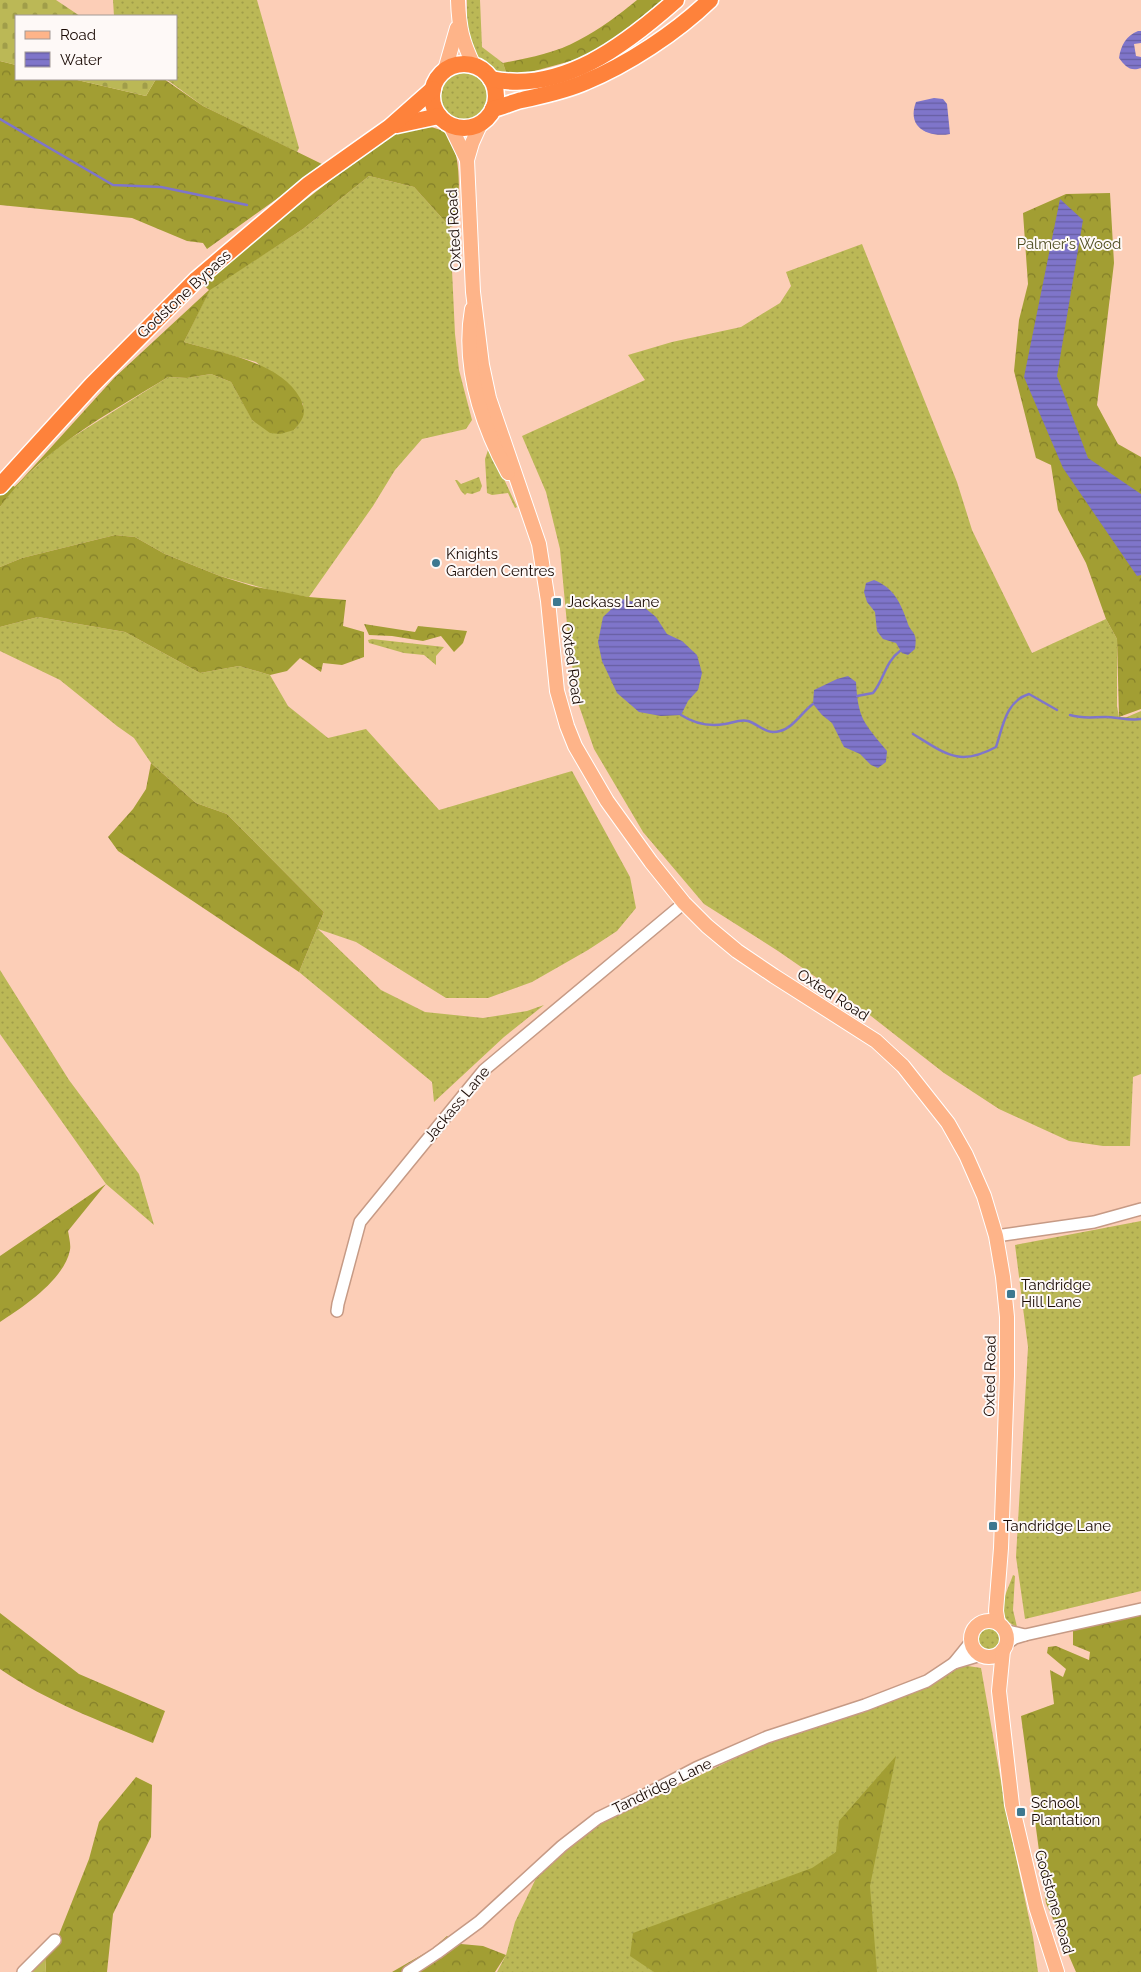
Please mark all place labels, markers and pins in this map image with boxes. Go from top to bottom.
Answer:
place label: Knights Garden Centres [446,545,555,580]
marker: Knights Garden Centres [430,557,442,569]
place label: Jackass Lane [567,593,660,611]
marker: Jackass Lane [551,596,563,608]
place label: Tandridge Hill Lane [1021,1276,1091,1311]
marker: Tandridge Hill Lane [1005,1288,1017,1300]
place label: Tandridge Lane [1003,1517,1111,1535]
marker: Tandridge Lane [987,1520,999,1532]
place label: School Plantation [1031,1794,1100,1829]
marker: School Plantation [1015,1806,1027,1818]

